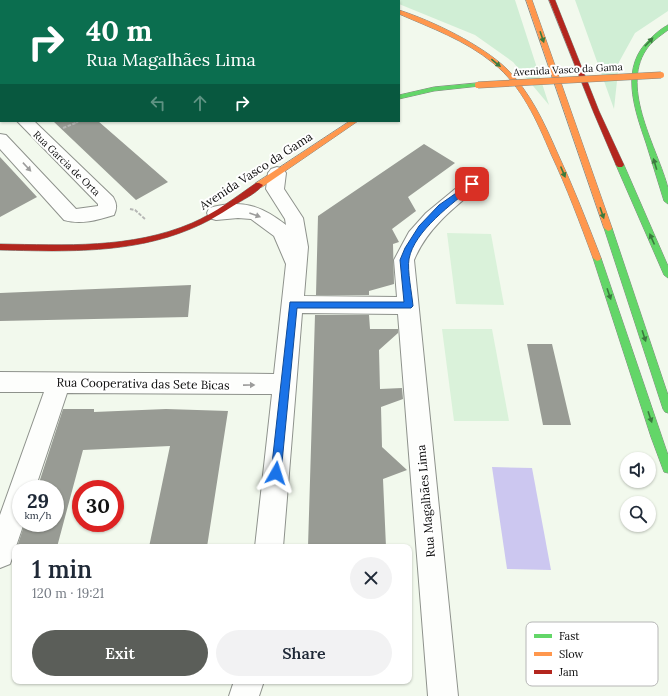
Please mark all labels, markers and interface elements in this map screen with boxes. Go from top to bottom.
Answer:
text: 40 m [86,13,152,49]
icon: right [20,16,72,68]
one-way arrow [539,31,545,43]
one-way arrow [645,37,654,47]
text: Rua Magalhães Lima [86,48,256,71]
one-way arrow [490,58,501,67]
street label: Avenida Vasco da Gama [512,60,623,79]
icon: left [147,92,169,114]
icon: ahead [189,92,211,114]
icon: right [231,92,253,114]
street label: Rua Garcia de Orta [30,128,103,199]
street label: Avenida Vasco da Gama [196,128,315,213]
one-way arrow [652,158,658,170]
one-way arrow [22,162,32,172]
one-way arrow [560,166,566,177]
pin [455,167,489,201]
icon: arrive [461,173,483,195]
one-way arrow [600,207,606,219]
one-way arrow [249,212,261,218]
one-way arrow [649,233,655,245]
one-way arrow [606,288,612,300]
one-way arrow [641,330,647,342]
street label: Rua Cooperativa das Sete Bicas [56,374,230,393]
one-way arrow [243,382,256,388]
one-way arrow [648,411,654,423]
street label: Rua Magalhães Lima [413,444,438,558]
position arrow [255,452,297,494]
map controls [620,452,656,532]
button: sound [620,452,656,488]
speed limit sign: 30 [72,480,124,532]
text: 29 [27,488,49,513]
button: search [620,496,656,532]
text: km/h [24,509,52,522]
text: 1 min [32,554,92,585]
button: close [350,557,392,599]
text: 120 m · 19:21 [32,585,104,602]
legend [526,622,658,686]
text: Fast [559,629,580,643]
button: Exit [32,630,208,676]
button: Share [216,630,392,676]
text: Slow [559,647,584,661]
text: Jam [558,665,579,679]

